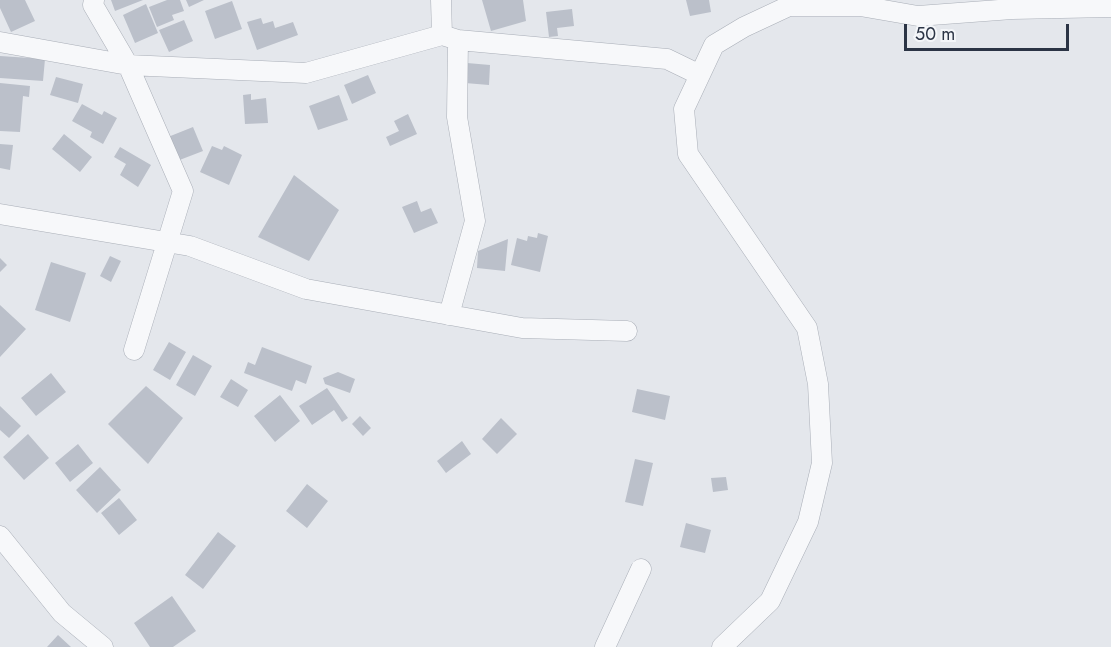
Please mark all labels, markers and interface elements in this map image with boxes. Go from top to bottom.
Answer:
scale bar [907,12,1072,50]
text: 50 m [915,21,955,47]

